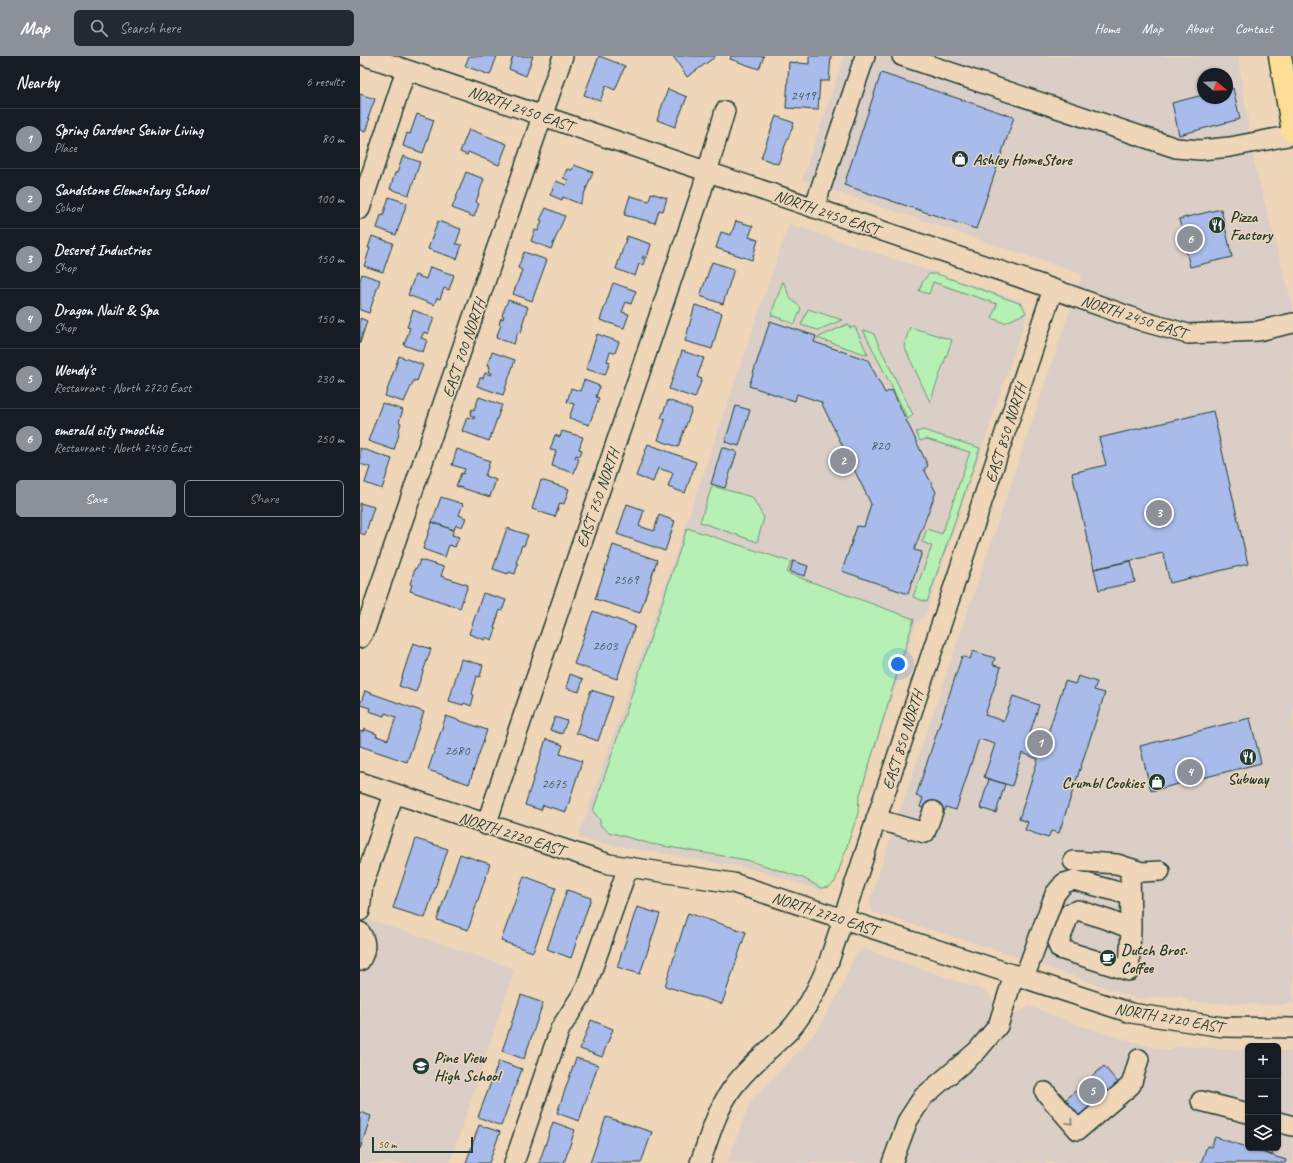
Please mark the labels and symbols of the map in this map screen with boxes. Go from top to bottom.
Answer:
north arrow [1197,68,1233,104]
street label: NORTH 2450 EAST [466,82,579,137]
house number: 2419 [790,87,817,104]
shop icon: Ashley HomeStore [950,149,970,169]
place label: Ashley HomeStore [973,150,1073,170]
street label: NORTH 2450 EAST [772,186,885,241]
place label: Pizza Factory [1230,207,1274,245]
restaurant icon: Pizza Factory [1207,215,1227,235]
pin: 6 [1177,224,1203,254]
street label: NORTH 2450 EAST [1078,290,1192,345]
street label: EAST 700 NORTH [438,294,491,400]
street label: EAST 850 NORTH [981,379,1032,485]
house number: 820 [871,437,891,454]
street label: EAST 750 NORTH [572,444,625,550]
pin: 2 [830,446,856,476]
pin: 3 [1146,498,1172,528]
house number: 2569 [613,571,640,588]
house number: 2603 [592,637,619,654]
your location [888,654,908,674]
street label: EAST 850 NORTH [878,686,929,792]
pin: 1 [1027,728,1053,758]
house number: 2680 [444,742,471,759]
restaurant icon: Subway [1238,747,1258,767]
pin: 4 [1177,757,1203,787]
place label: Subway [1228,769,1270,789]
shop icon: Crumbl Cookies [1147,772,1167,792]
place label: Crumbl Cookies [1062,773,1145,793]
house number: 2675 [541,775,567,792]
street label: NORTH 2720 EAST [456,807,570,862]
street label: NORTH 2720 EAST [769,887,883,942]
place label: Dutch Bros. Coffee [1121,940,1188,978]
cafe icon: Dutch Bros. Coffee [1098,948,1118,968]
street label: NORTH 2720 EAST [1113,999,1228,1038]
place label: Pine View High School [434,1048,503,1086]
school or university icon: Pine View High School [411,1056,431,1076]
pin: 5 [1079,1076,1105,1106]
one-way arrow [1066,1117,1073,1124]
scale bar [372,1135,473,1154]

